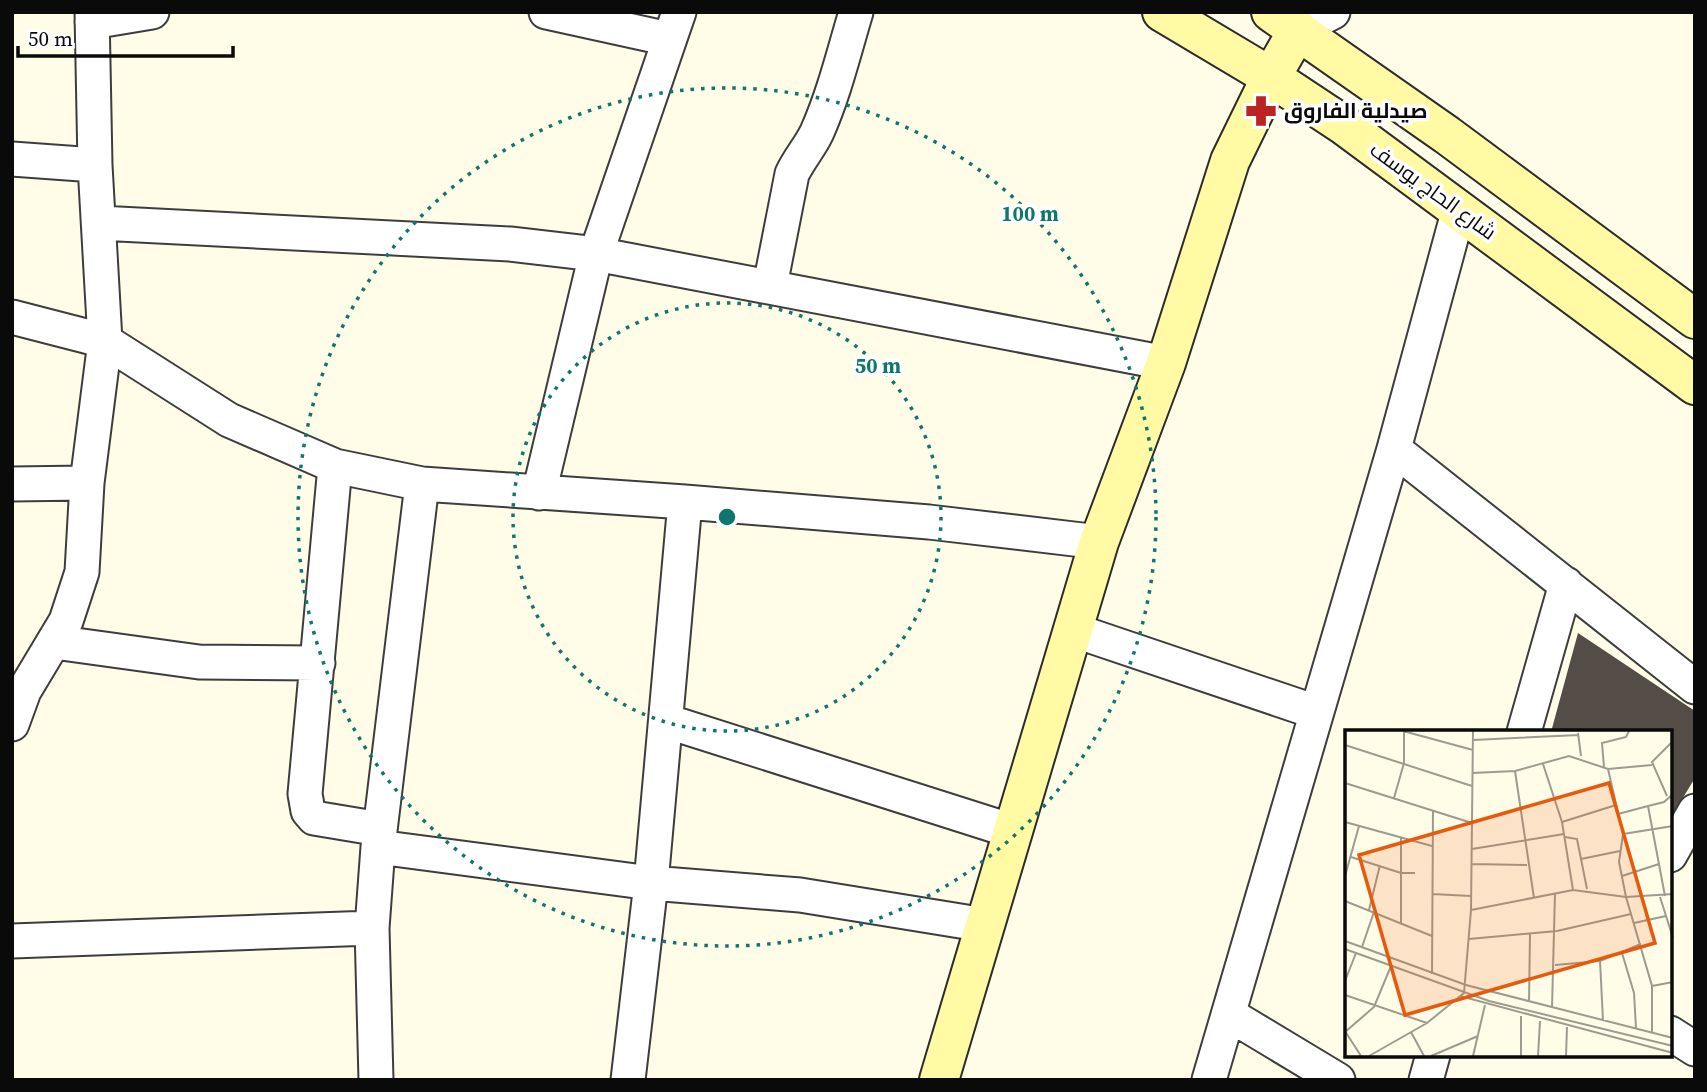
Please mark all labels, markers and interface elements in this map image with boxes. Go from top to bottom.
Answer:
scale bar [18,14,233,58]
text: 50 m [28,24,73,53]
pharmacy icon: صيدلية الفاروق [1244,94,1278,128]
place label: صيدلية الفاروق [1284,96,1427,125]
street label: شارع الحاج يوسف [1364,135,1503,246]
text: 100 m [1001,199,1059,228]
text: 50 m [855,351,901,380]
centre of rings [715,505,739,529]
inset map [1345,730,1672,1057]

